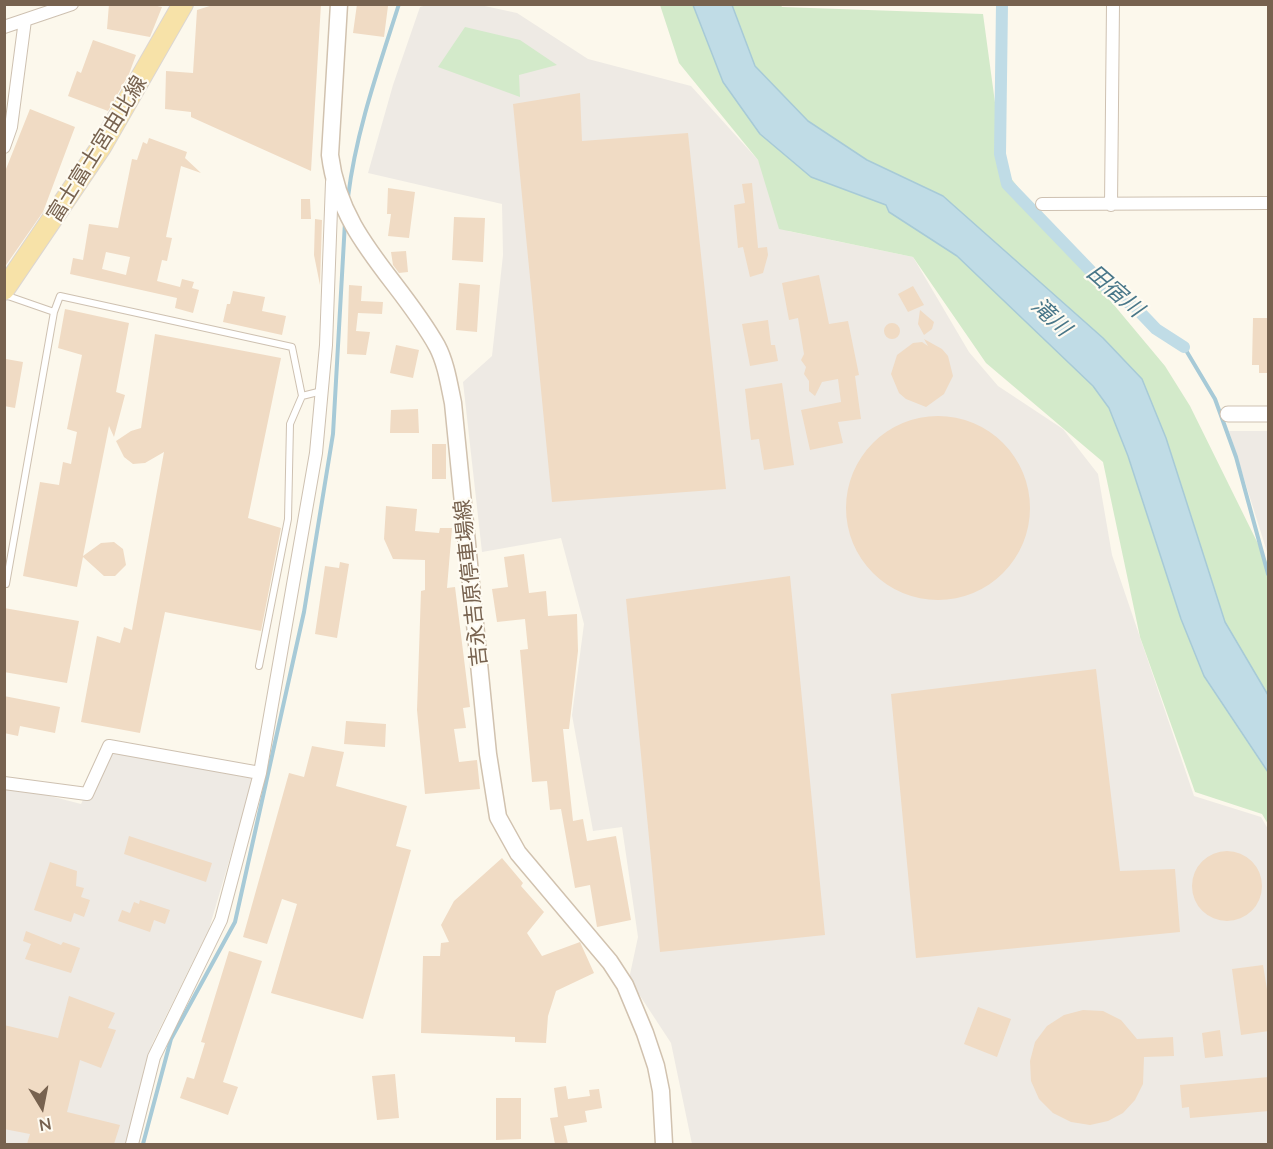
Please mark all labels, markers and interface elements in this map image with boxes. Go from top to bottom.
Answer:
street label: 富士富士宮由比線 [42,71,152,227]
water label: 田宿川 [1081,259,1149,323]
water label: 滝川 [1026,292,1076,342]
street label: 吉永吉原停車場線 [450,498,492,668]
north arrow [12,1077,72,1137]
text: N [38,1115,53,1136]

